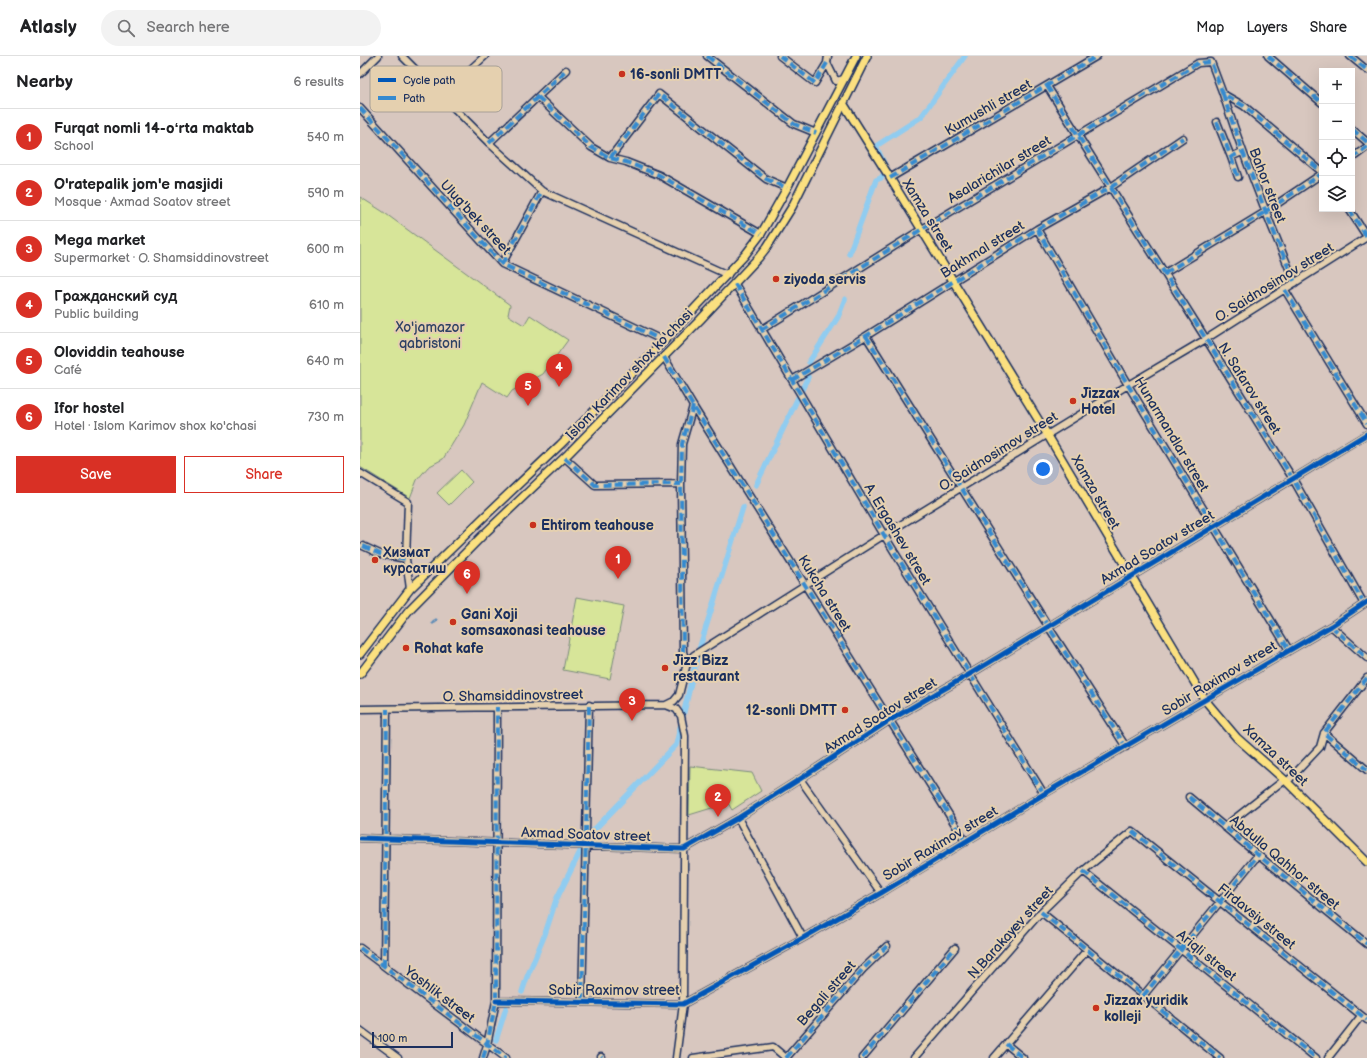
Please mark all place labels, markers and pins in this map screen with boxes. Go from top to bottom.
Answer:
place label: 16-sonli DMTT [630,66,721,83]
marker: 16-sonli DMTT [617,69,627,79]
place label: ziyoda servis [784,271,866,288]
marker: ziyoda servis [771,274,781,284]
pin: 4 [546,354,572,387]
pin: 5 [515,373,541,406]
place label: Jizzax Hotel [1081,385,1120,418]
marker: Jizzax Hotel [1068,396,1078,406]
place label: Ehtirom teahouse [541,517,654,534]
marker: Ehtirom teahouse [528,520,538,530]
place label: Хизмат курсатиш [382,544,447,577]
pin: 1 [605,546,631,579]
marker: Хизмат курсатиш [370,555,380,565]
pin: 6 [454,561,480,594]
place label: Gani Xoji somsaxonasi teahouse [461,606,606,639]
marker: Gani Xoji somsaxonasi teahouse [448,617,458,627]
place label: Rohat kafe [414,640,484,657]
marker: Rohat kafe [401,643,411,653]
place label: Jizz Bizz restaurant [673,652,740,685]
marker: Jizz Bizz restaurant [660,663,670,673]
pin: 3 [619,688,645,721]
place label: 12-sonli DMTT [746,702,837,719]
marker: 12-sonli DMTT [840,705,850,715]
pin: 2 [705,784,731,817]
place label: Jizzax yuridik kolleji [1104,992,1189,1025]
marker: Jizzax yuridik kolleji [1091,1003,1101,1013]

